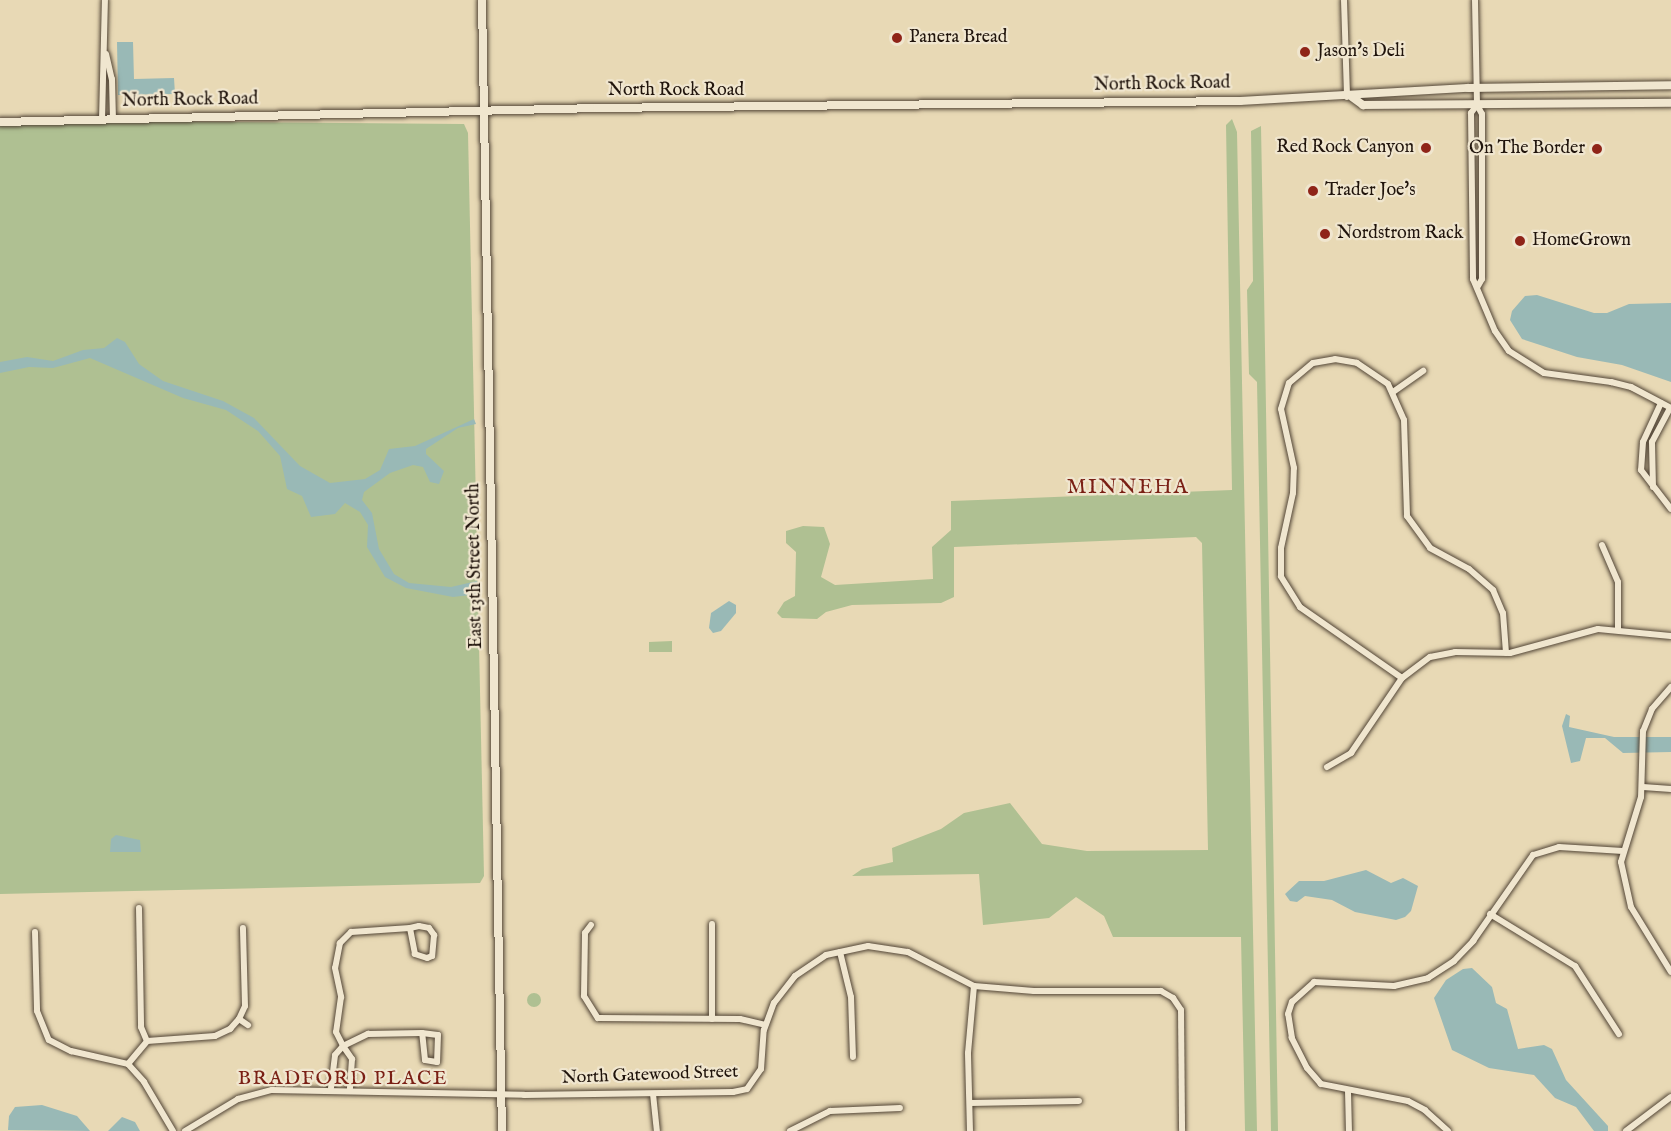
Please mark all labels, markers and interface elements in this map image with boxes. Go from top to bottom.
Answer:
place label: Panera Bread [909,27,1007,49]
marker: Panera Bread [890,31,904,45]
place label: Jason's Deli [1317,41,1405,63]
marker: Jason's Deli [1298,45,1312,59]
street label: North Rock Road [1094,73,1230,97]
street label: North Rock Road [608,80,744,102]
street label: North Rock Road [122,89,258,113]
place label: Red Rock Canyon [1276,137,1414,159]
place label: On The Border [1469,138,1585,160]
marker: Red Rock Canyon [1419,141,1433,155]
marker: On The Border [1590,142,1604,156]
place label: Trader Joe's [1325,180,1416,202]
marker: Trader Joe's [1306,184,1320,198]
place label: Nordstrom Rack [1337,223,1463,245]
marker: Nordstrom Rack [1318,227,1332,241]
place label: HomeGrown [1532,230,1631,252]
marker: HomeGrown [1513,234,1527,248]
district label: MINNEHA [1067,475,1189,501]
street label: East 13th Street North [464,483,488,649]
street label: North Gatewood Street [561,1062,739,1090]
district label: BRADFORD PLACE [238,1066,448,1090]

